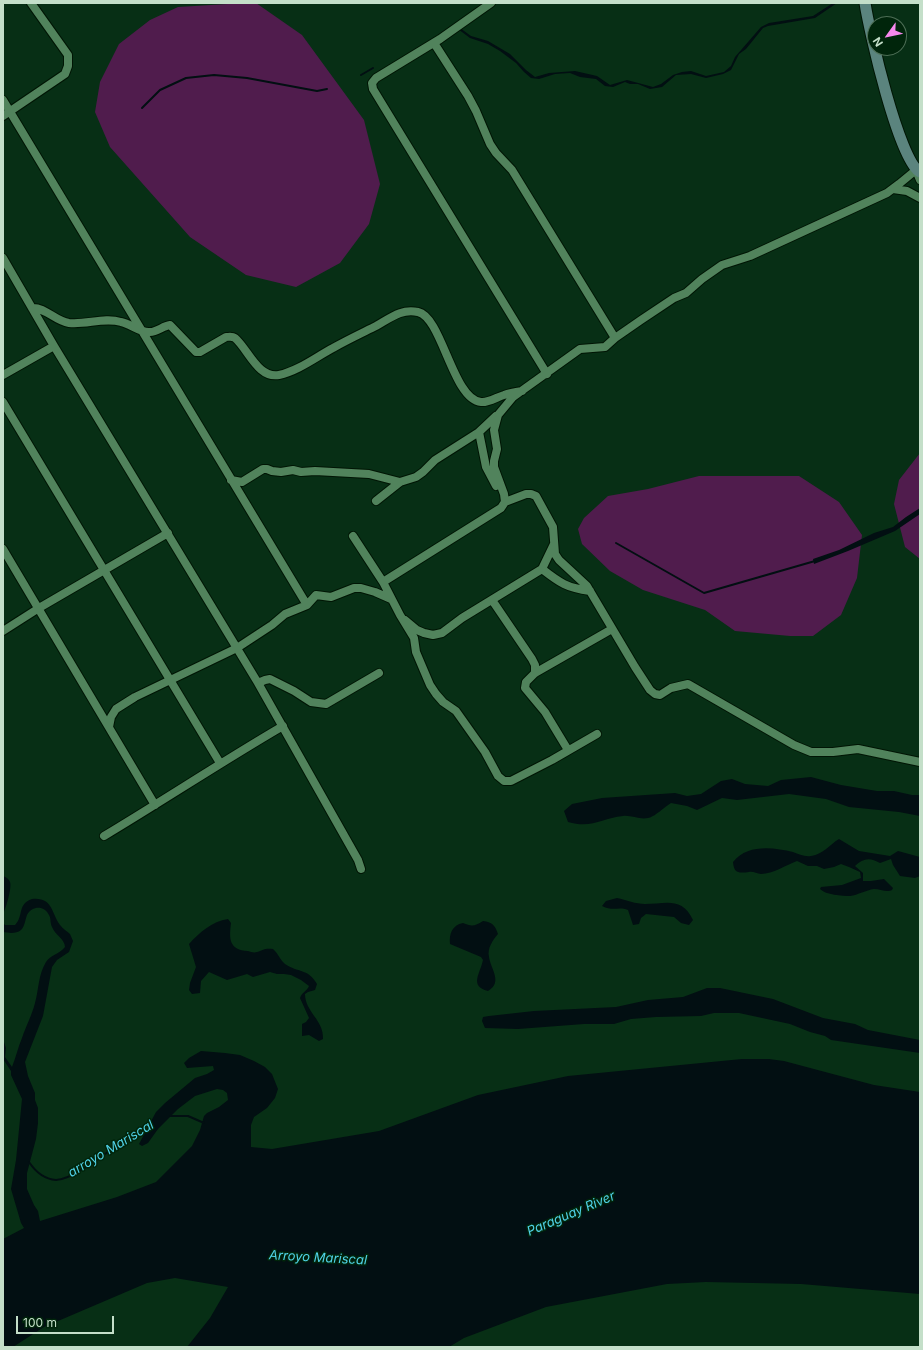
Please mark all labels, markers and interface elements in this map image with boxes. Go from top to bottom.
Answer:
north arrow [867,16,907,56]
text: N [870,35,886,49]
water label: arroyo Mariscal [65,1117,157,1181]
water label: Paraguay River [525,1188,617,1240]
water label: Arroyo Mariscal [269,1248,367,1268]
scale bar [18,1308,116,1334]
text: 100 m [23,1315,57,1330]

